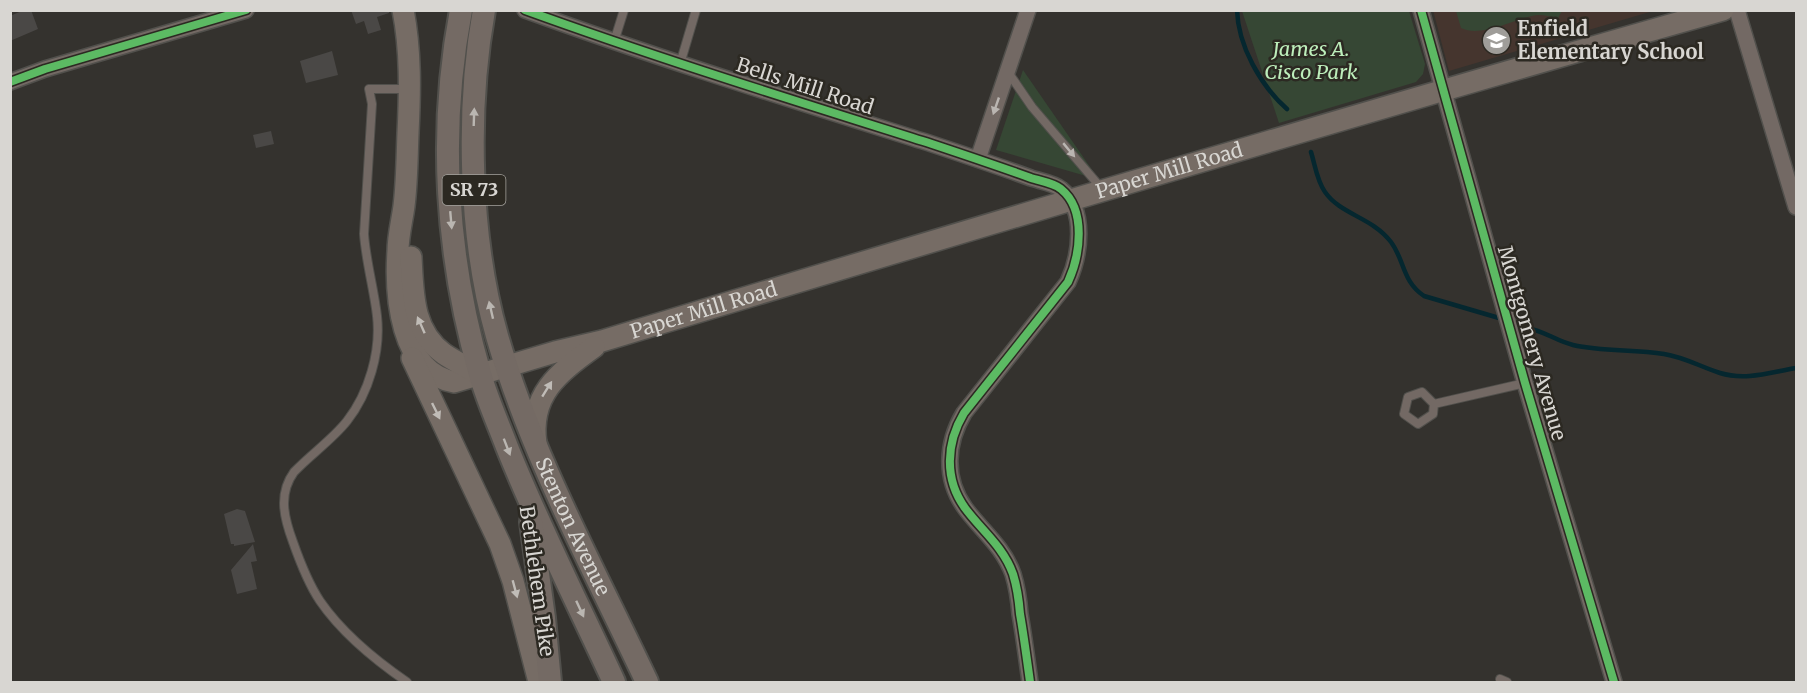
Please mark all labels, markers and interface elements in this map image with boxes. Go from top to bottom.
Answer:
place label: Enfield Elementary School [1517,16,1704,64]
school or university icon: Enfield Elementary School [1480,25,1512,57]
park label: James A. Cisco Park [1264,36,1358,84]
street label: Bells Mill Road [733,52,877,120]
one-way arrow [990,97,1000,115]
one-way arrow [470,107,479,126]
street label: Paper Mill Road [1093,137,1246,204]
one-way arrow [1062,142,1075,157]
road number: SR 73 [442,175,506,205]
one-way arrow [446,211,456,230]
street label: Montgomery Avenue [1493,243,1572,443]
street label: Paper Mill Road [627,276,780,344]
one-way arrow [486,301,496,319]
one-way arrow [417,317,426,334]
one-way arrow [542,381,553,397]
one-way arrow [431,403,440,420]
one-way arrow [503,438,513,456]
street label: Stenton Avenue [530,453,616,600]
street label: Bethlehem Pike [515,504,560,658]
one-way arrow [511,580,520,598]
one-way arrow [575,600,584,617]

